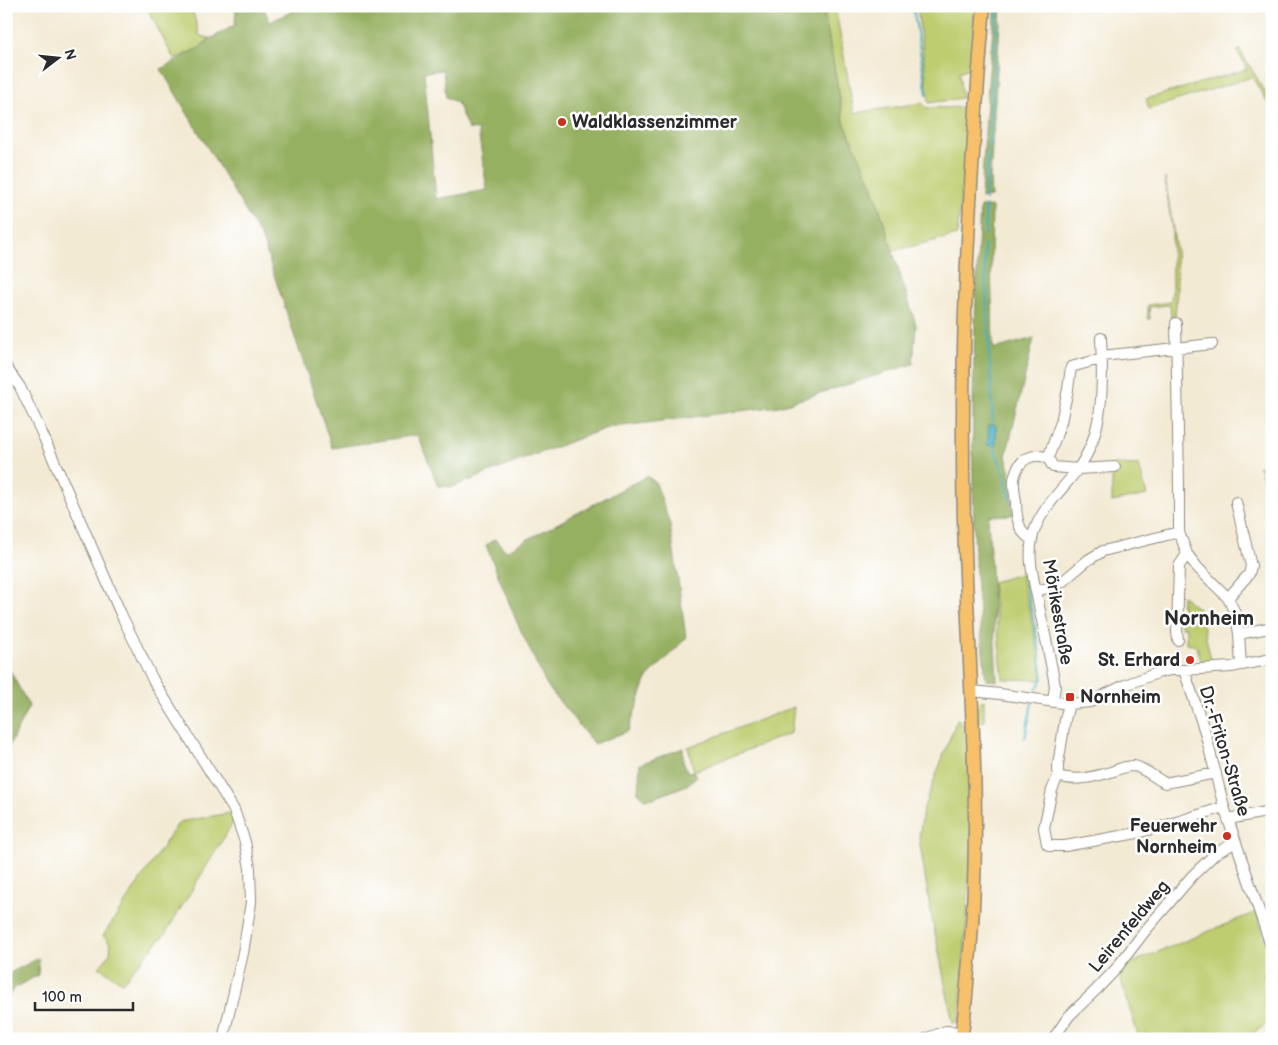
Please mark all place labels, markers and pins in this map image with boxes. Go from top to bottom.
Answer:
place label: Waldklassenzimmer [572,112,738,133]
marker: Waldklassenzimmer [556,116,568,128]
place label: St. Erhard [1098,650,1180,671]
marker: St. Erhard [1184,654,1196,666]
place label: Nornheim [1080,687,1161,708]
marker: Nornheim [1064,691,1076,703]
place label: Feuerwehr Nornheim [1130,816,1218,858]
marker: Feuerwehr Nornheim [1221,830,1233,842]

